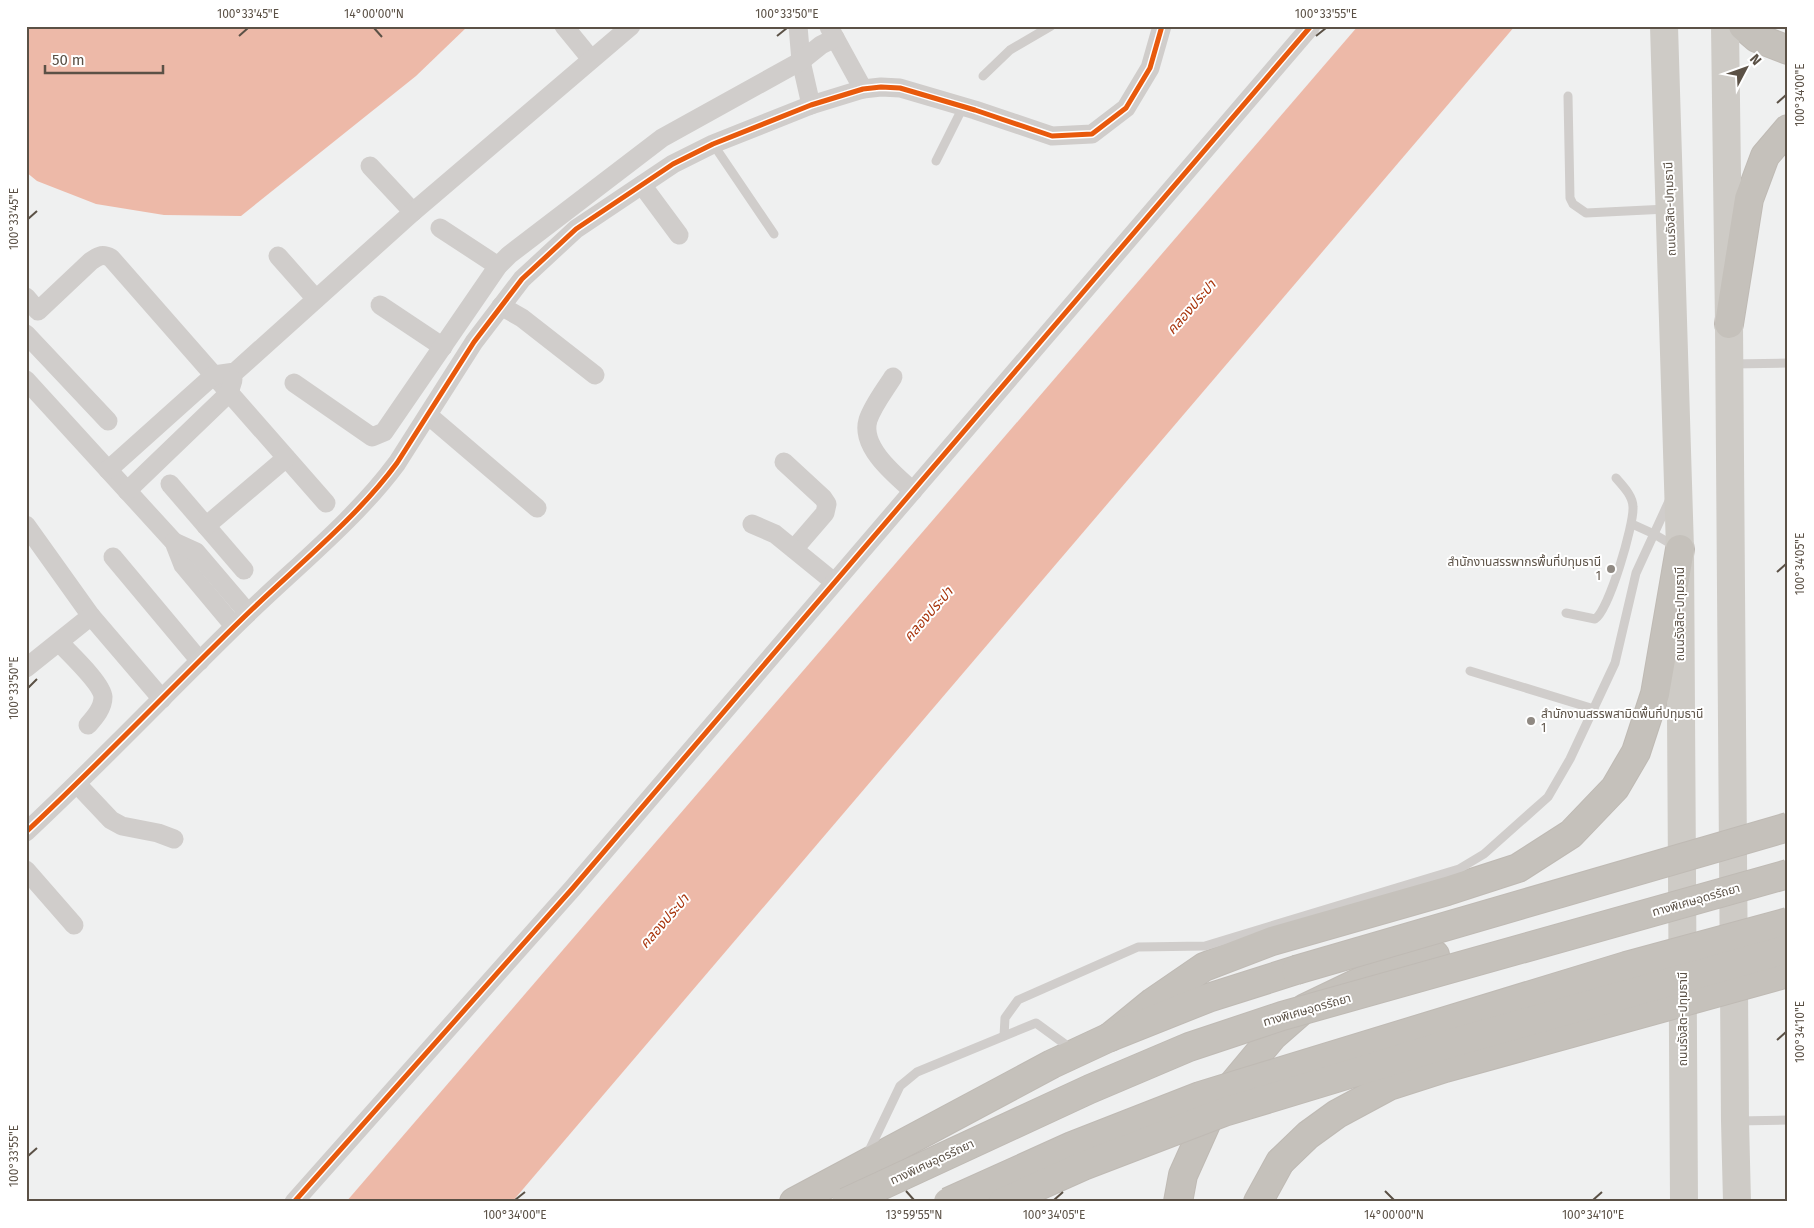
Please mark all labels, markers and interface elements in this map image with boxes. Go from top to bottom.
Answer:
text: 100°33'45"E [217,7,279,21]
text: 14°00'00"N [344,7,404,21]
text: 100°33'50"E [755,7,819,21]
text: 100°33'55"E [1295,7,1357,21]
scale bar [45,42,162,74]
north arrow [1722,42,1772,92]
text: 50 m [52,51,85,69]
text: N [1746,51,1765,69]
text: 100°34'00"E [1793,63,1807,127]
street label: ถนนรังสิต-ปทุมธานี [1661,162,1679,256]
text: 100°33'45"E [7,188,21,250]
water label: คลองประปา [1163,276,1220,338]
text: 100°34'05"E [1793,533,1807,595]
place label: สำนักงานสรรพากรพื้นที่ปทุมธานี 1 [1447,553,1601,583]
marker: สำนักงานสรรพากรพื้นที่ปทุมธานี 1 [1605,563,1617,575]
street label: ถนนรังสิต-ปทุมธานี [1673,567,1687,661]
water label: คลองประปา [900,583,957,645]
text: 100°33'50"E [7,656,21,720]
place label: สำนักงานสรรพสามิตพื้นที่ปทุมธานี 1 [1541,705,1703,735]
marker: สำนักงานสรรพสามิตพื้นที่ปทุมธานี 1 [1525,715,1537,727]
street label: ทางพิเศษอุดรรัถยา [1650,881,1742,919]
water label: คลองประปา [636,890,693,952]
street label: ถนนรังสิต-ปทุมธานี [1676,972,1690,1066]
street label: ทางพิเศษอุดรรัถยา [1261,991,1353,1029]
text: 100°34'10"E [1793,1001,1807,1063]
text: 100°33'55"E [7,1125,21,1187]
street label: ทางพิเศษอุดรรัถยา [888,1136,976,1188]
text: 100°34'00"E [483,1208,547,1222]
text: 13°59'55"N [886,1208,942,1222]
text: 100°34'05"E [1023,1208,1085,1222]
text: 14°00'00"N [1364,1208,1424,1222]
text: 100°34'10"E [1562,1208,1624,1222]

